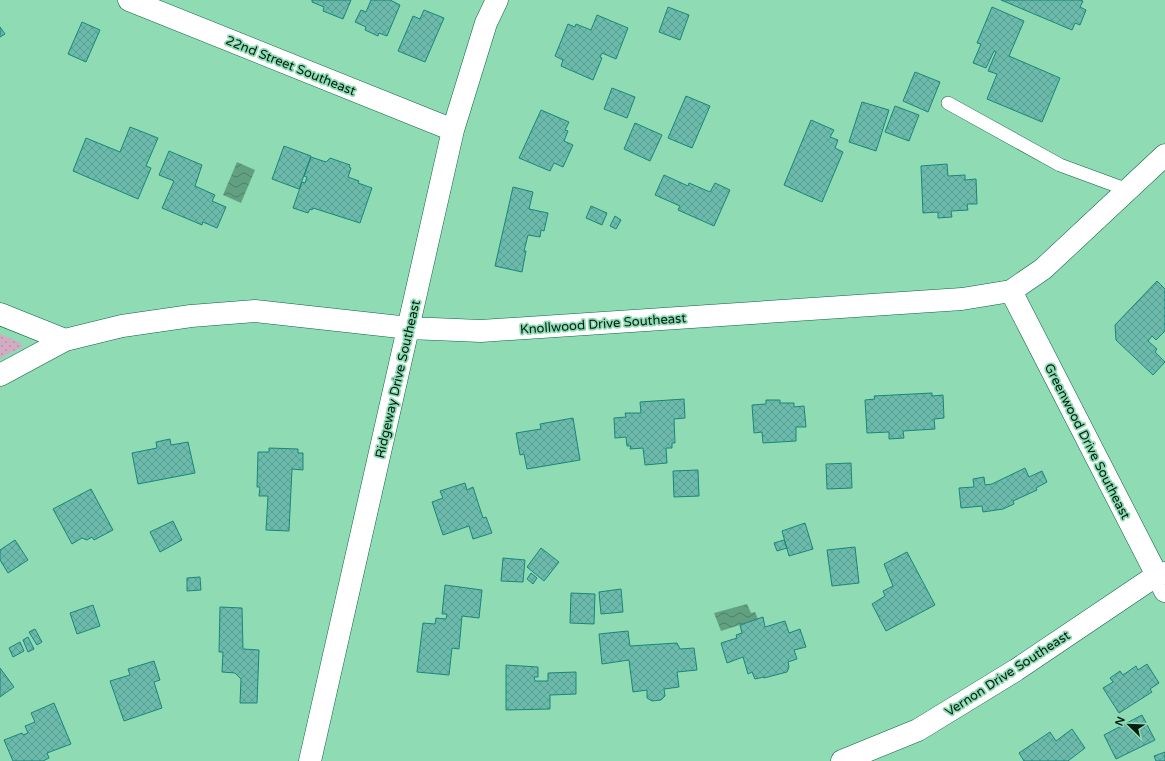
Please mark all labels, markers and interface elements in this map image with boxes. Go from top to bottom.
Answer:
street label: 22nd Street Southeast [223,32,358,99]
street label: Ridgeway Drive Southeast [372,299,424,460]
street label: Knollwood Drive Southeast [519,310,687,338]
street label: Greenwood Drive Southeast [1041,361,1133,522]
street label: Vernon Drive Southeast [942,627,1073,720]
north arrow [1109,705,1149,745]
text: N [1113,715,1128,728]

